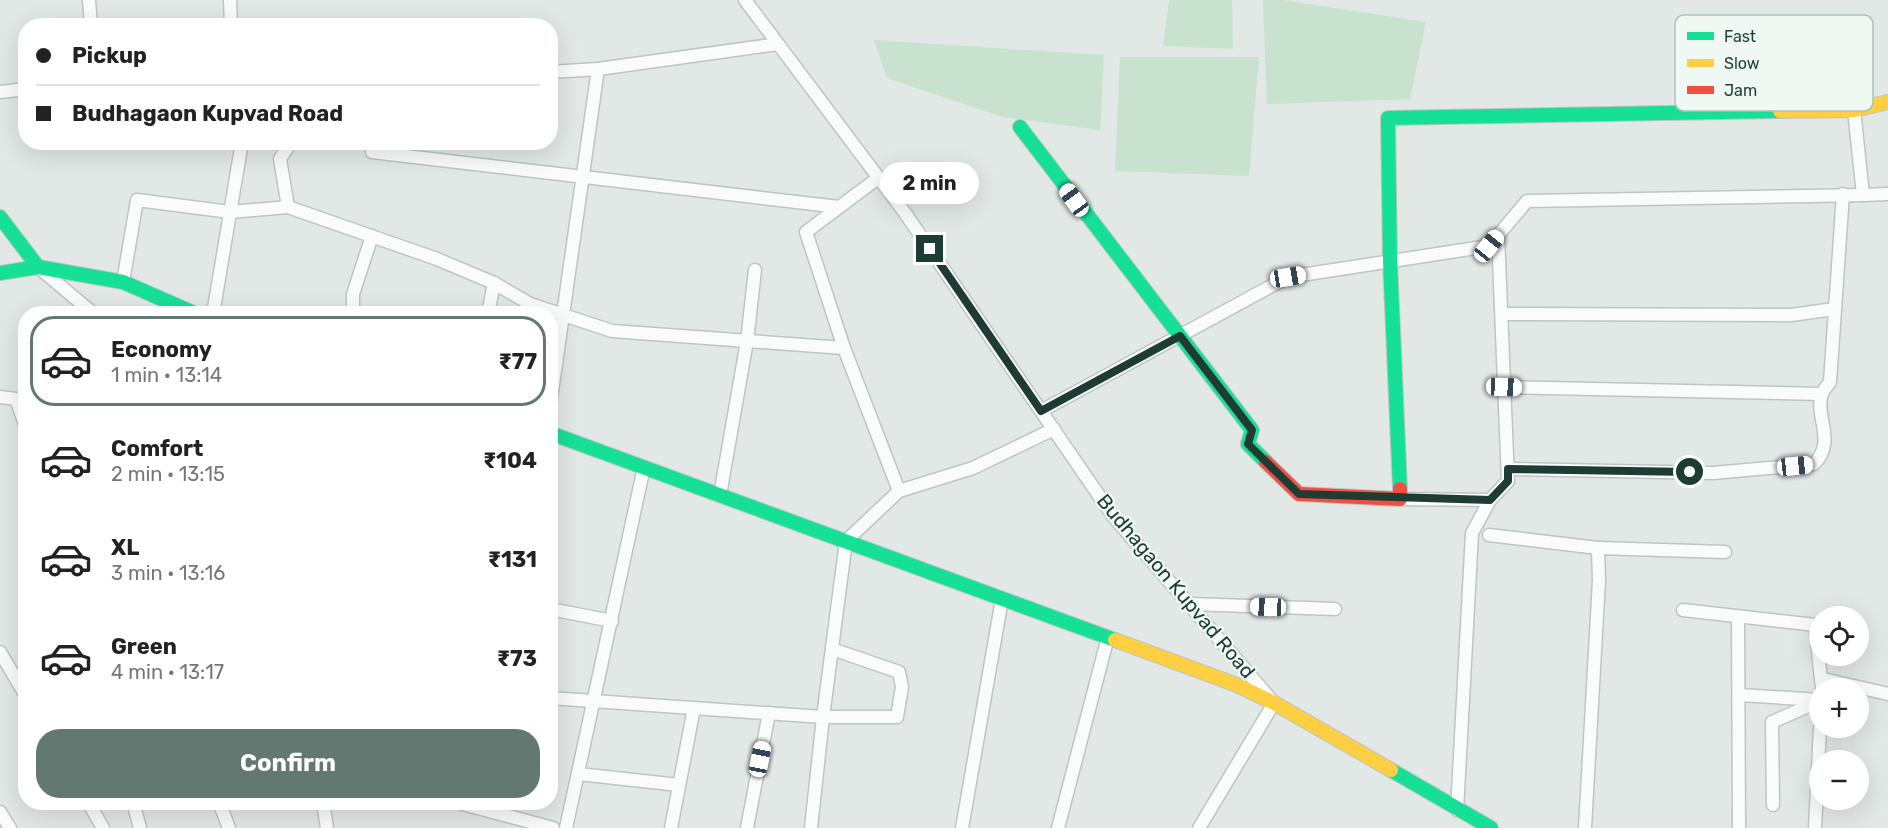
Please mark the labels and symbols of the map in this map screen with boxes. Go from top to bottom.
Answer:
legend [1675,15,1873,111]
text: Fast [1724,27,1756,46]
text: Slow [1724,54,1760,73]
text: Jam [1724,81,1757,100]
callout: 2 min [880,162,980,204]
car [1056,180,1092,220]
car [1471,226,1507,266]
route end [916,235,943,262]
car [1269,265,1307,289]
car [1486,377,1522,397]
car [1776,455,1814,477]
route start [1676,458,1703,485]
street label: Budhagaon Kupvad Road [1092,489,1260,683]
car [1250,597,1286,617]
car [748,740,772,778]

